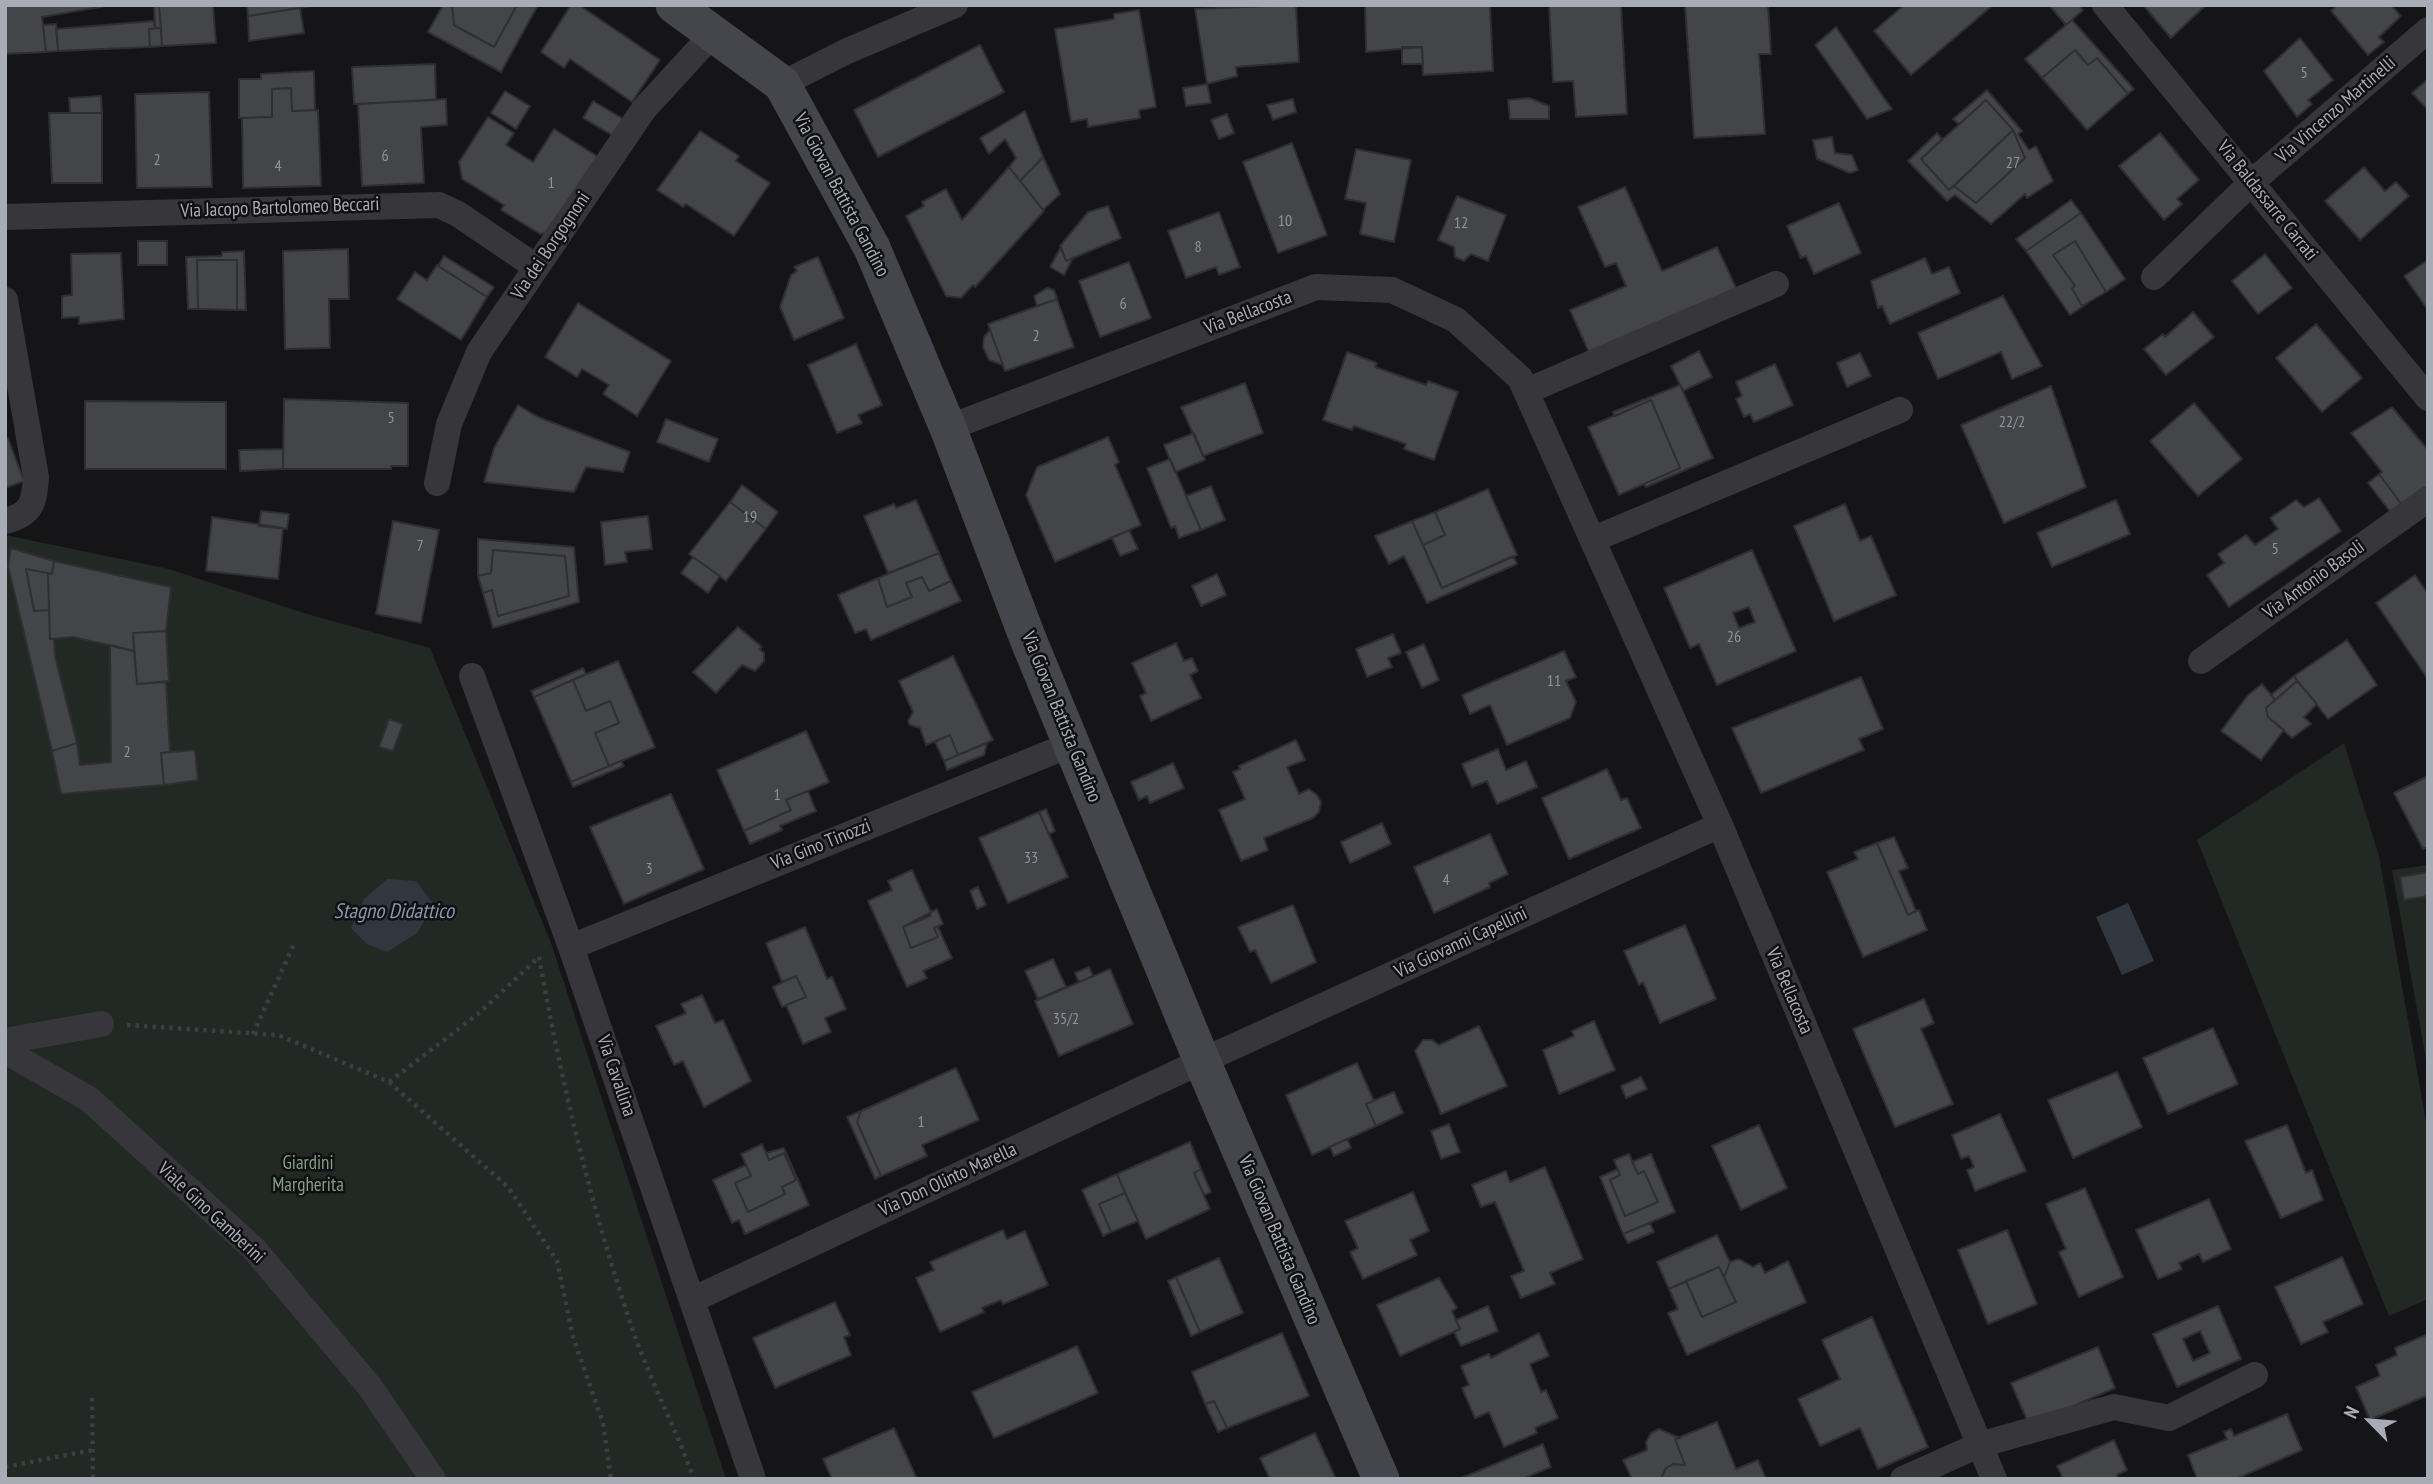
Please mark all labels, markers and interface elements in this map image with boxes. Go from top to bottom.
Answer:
street label: Via Vincenzo Martinelli [2271,52,2401,168]
house number: 5 [2300,63,2308,83]
street label: Via Giovan Battista Gandino [788,109,894,281]
street label: Via Baldassarre Carrati [2212,137,2322,265]
house number: 6 [381,146,389,166]
house number: 2 [153,150,161,170]
house number: 27 [2006,153,2020,173]
house number: 4 [274,156,282,176]
house number: 1 [547,173,555,193]
street label: Via dei Borgognoni [507,188,595,304]
street label: Via Jacopo Bartolomeo Beccari [180,193,380,223]
house number: 10 [1278,211,1292,231]
house number: 12 [1454,213,1468,233]
house number: 8 [1194,237,1202,257]
street label: Via Bellacosta [1201,286,1295,340]
house number: 6 [1119,294,1127,314]
house number: 2 [1032,326,1040,346]
house number: 5 [387,408,395,428]
house number: 22/2 [1999,412,2025,432]
house number: 19 [743,507,757,527]
house number: 7 [416,536,424,556]
street label: Via Antonio Basoli [2259,536,2369,624]
house number: 5 [2271,539,2279,559]
house number: 26 [1727,627,1741,647]
street label: Via Giovan Battista Gandino [1016,628,1106,806]
house number: 11 [1547,671,1561,691]
house number: 2 [123,742,131,762]
house number: 1 [773,785,781,805]
street label: Via Gino Tinozzi [768,815,874,875]
house number: 33 [1024,848,1038,868]
house number: 3 [645,859,653,879]
house number: 4 [1442,870,1450,890]
water label: Stagno Didattico [334,899,454,925]
street label: Via Giovanni Capellini [1391,902,1531,984]
street label: Via Bellacosta [1761,944,1817,1038]
house number: 35/2 [1053,1009,1079,1029]
street label: Via Cavallina [591,1032,641,1120]
house number: 1 [917,1112,925,1132]
street label: Via Don Olinto Marella [876,1138,1020,1222]
street label: Via Giovan Battista Gandino [1233,1152,1325,1328]
park label: Giardini Margherita [272,1153,344,1197]
street label: Viale Gino Gamberini [153,1158,269,1268]
north arrow [2335,1386,2405,1456]
text: N [2338,1402,2364,1422]

